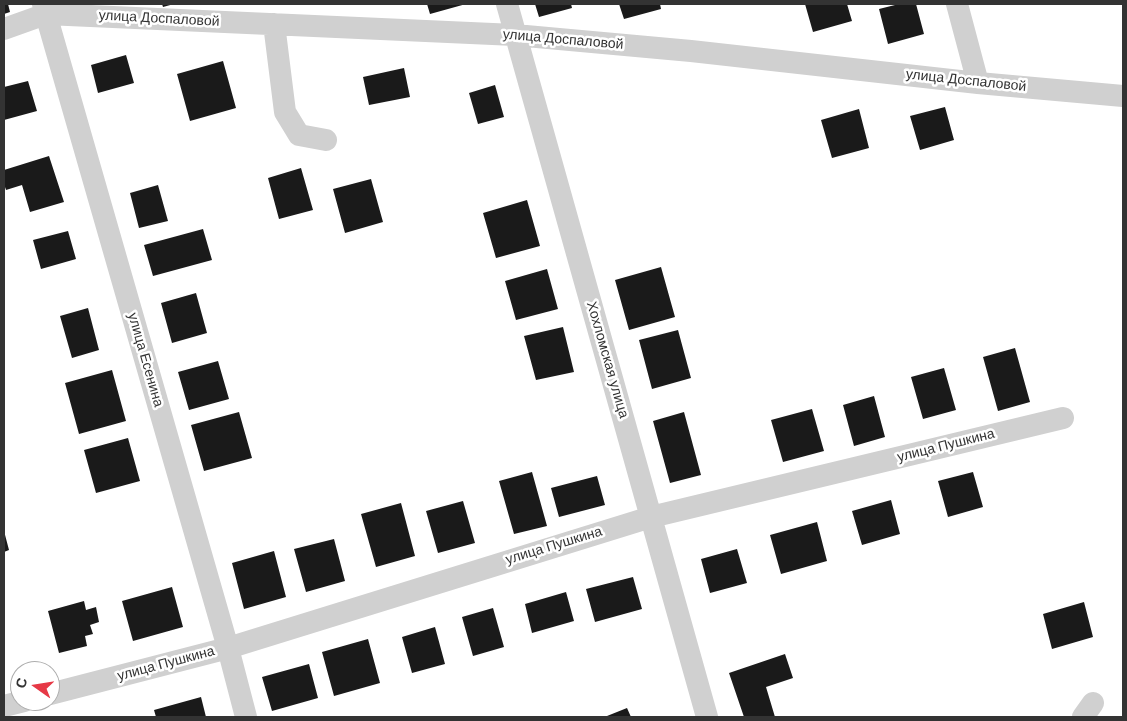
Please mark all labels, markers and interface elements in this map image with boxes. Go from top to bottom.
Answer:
street label: улица Доспаловой [98,7,220,31]
street label: улица Доспаловой [502,26,624,54]
street label: улица Доспаловой [905,66,1027,96]
street label: Хохломская улица [582,300,632,420]
street label: улица Есенина [124,311,166,409]
street label: улица Пушкина [895,426,997,466]
street label: улица Пушкина [504,523,604,569]
street label: улица Пушкина [116,643,216,685]
north arrow [10,661,60,711]
text: С [11,676,31,690]

